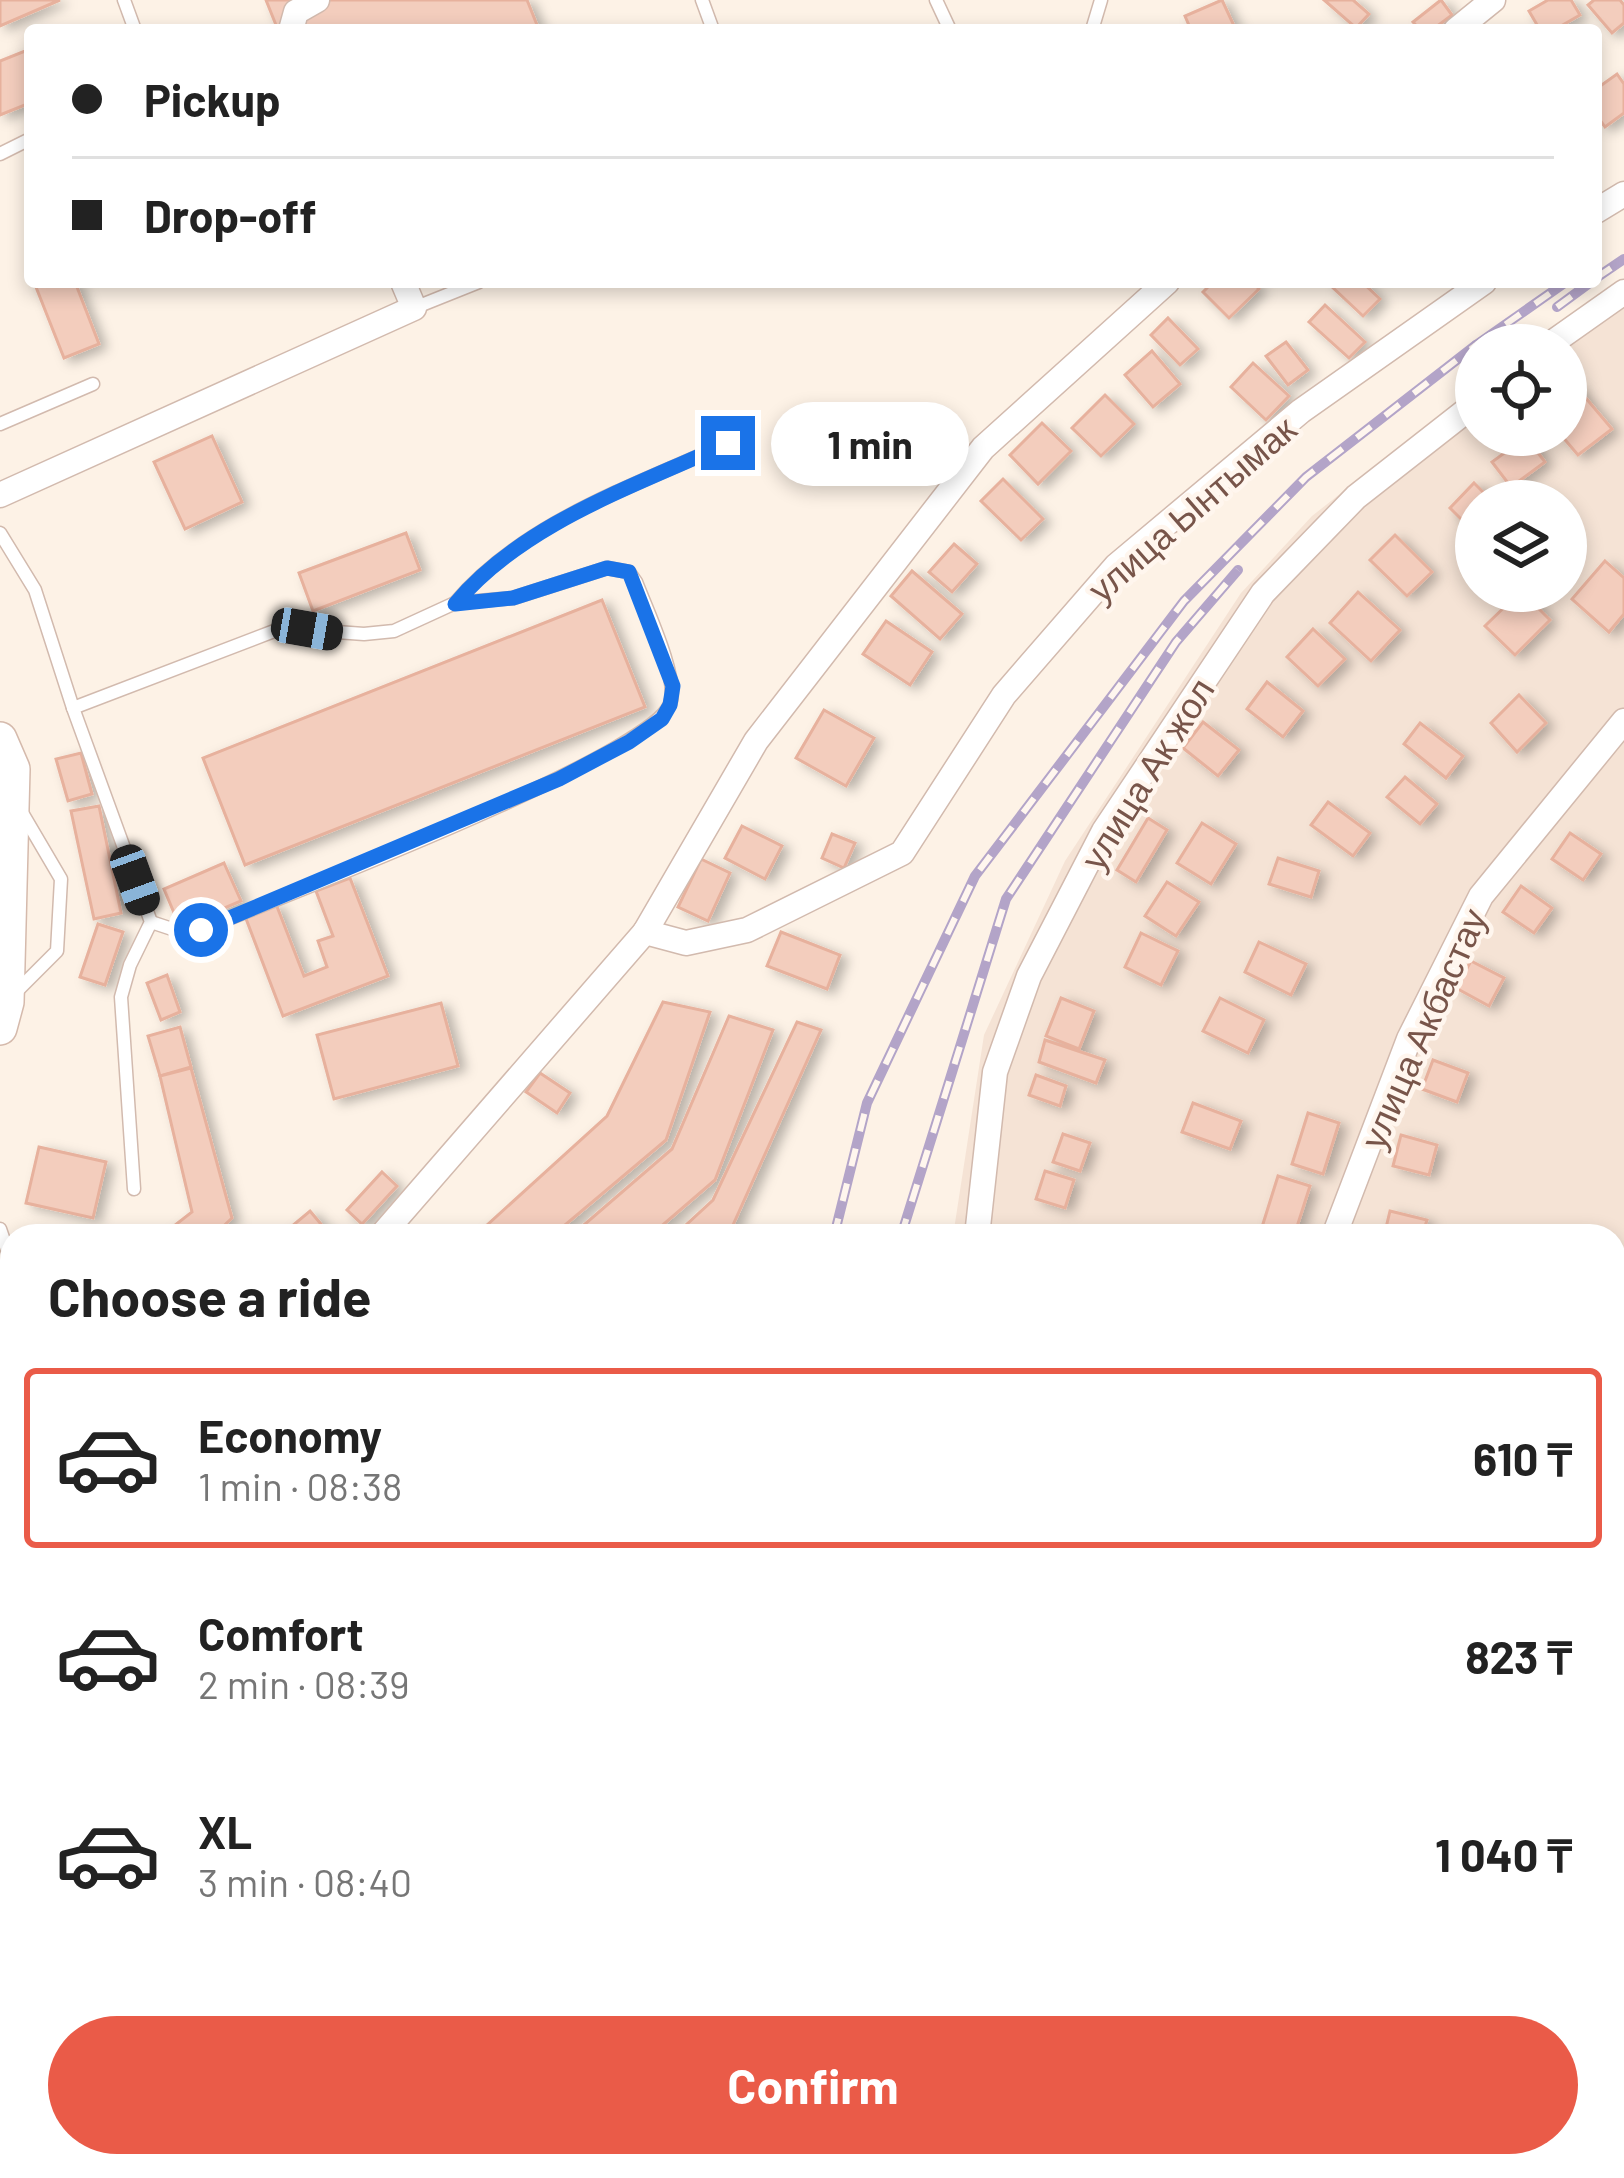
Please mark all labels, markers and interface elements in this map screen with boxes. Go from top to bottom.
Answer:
text: Pickup [144,72,281,126]
text: Drop-off [144,188,317,242]
map controls [1455,324,1587,612]
button: locate [1455,324,1587,456]
callout: 1 min [770,401,968,485]
street label: улица Ынтымак [1078,406,1304,611]
route end [701,416,755,470]
text: 1 min [827,420,913,467]
button: layers [1455,480,1587,612]
car [268,605,346,653]
street label: улица Ак жол [1070,669,1223,877]
car [106,840,164,920]
street label: улица Акбастау [1350,901,1495,1155]
route start [174,903,228,957]
text: Choose a ride [48,1263,372,1328]
icon: car [54,1404,162,1512]
text: Economy [198,1408,382,1462]
text: 610 ₸ [1473,1431,1572,1485]
text: 1 min · 08:38 [198,1462,402,1509]
icon: car [54,1602,162,1710]
text: Comfort [198,1606,364,1660]
text: 823 ₸ [1465,1629,1572,1683]
text: 2 min · 08:39 [198,1660,410,1707]
icon: car [54,1800,162,1908]
text: XL [198,1804,252,1858]
text: 1 040 ₸ [1435,1827,1572,1881]
text: 3 min · 08:40 [198,1858,412,1905]
button: Confirm [48,2016,1578,2154]

